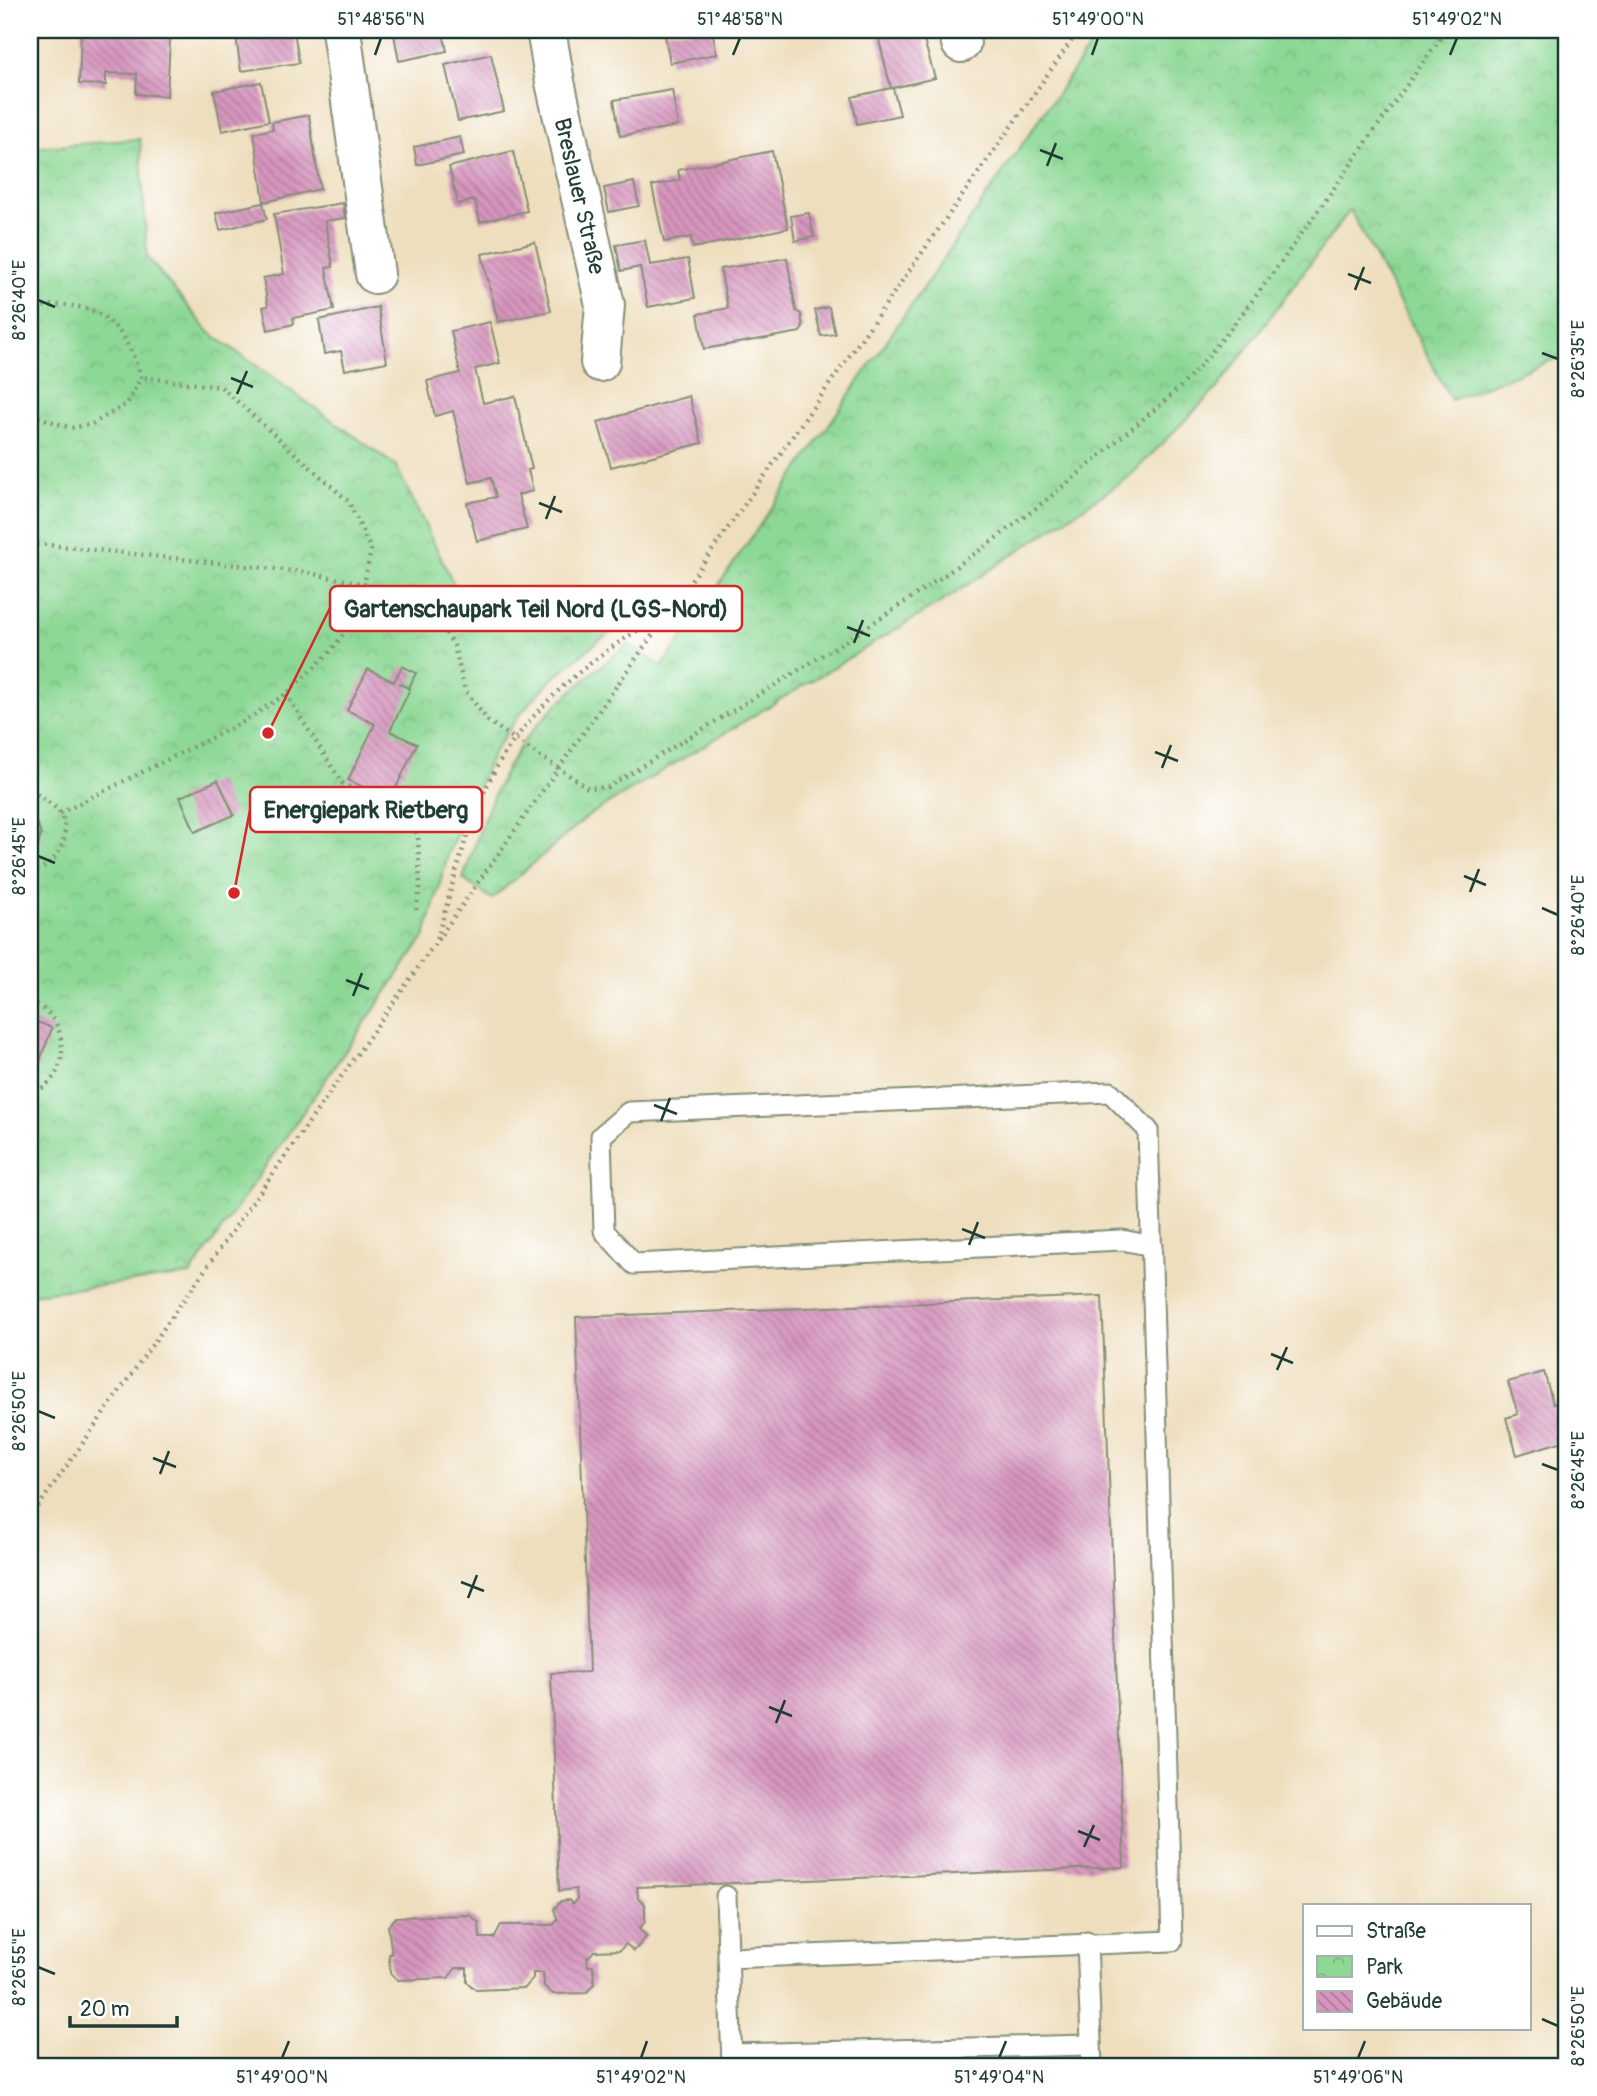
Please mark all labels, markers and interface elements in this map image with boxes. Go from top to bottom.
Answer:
text: 51°48'56"N [337,8,425,31]
text: 51°48'58"N [697,8,783,31]
text: 51°49'00"N [1052,8,1144,31]
text: 51°49'02"N [1412,8,1502,31]
street label: Breslauer Straße [547,115,612,278]
text: 8°26'40"E [8,260,31,340]
text: 8°26'35"E [1567,320,1590,398]
callout: Gartenschaupark Teil Nord (LGS-Nord) [330,586,742,631]
text: Gartenschaupark Teil Nord (LGS-Nord) [344,595,728,624]
callout: Energiepark Rietberg [250,787,482,832]
text: Energiepark Rietberg [264,796,468,825]
text: 8°26'45"E [8,817,31,895]
text: 8°26'40"E [1567,875,1590,955]
text: 8°26'50"E [8,1371,31,1451]
text: 8°26'45"E [1567,1431,1590,1509]
legend [1303,1904,1530,2030]
text: Straße [1366,1918,1426,1945]
text: 8°26'55"E [8,1928,31,2006]
text: Park [1366,1954,1403,1981]
scale bar [70,1984,177,2028]
text: 8°26'50"E [1567,1986,1590,2066]
text: Gebäude [1366,1988,1443,2015]
text: 20 m [80,1996,129,2023]
text: 51°49'00"N [236,2066,328,2089]
text: 51°49'02"N [596,2066,686,2089]
text: 51°49'04"N [954,2066,1044,2089]
text: 51°49'06"N [1313,2066,1403,2089]

